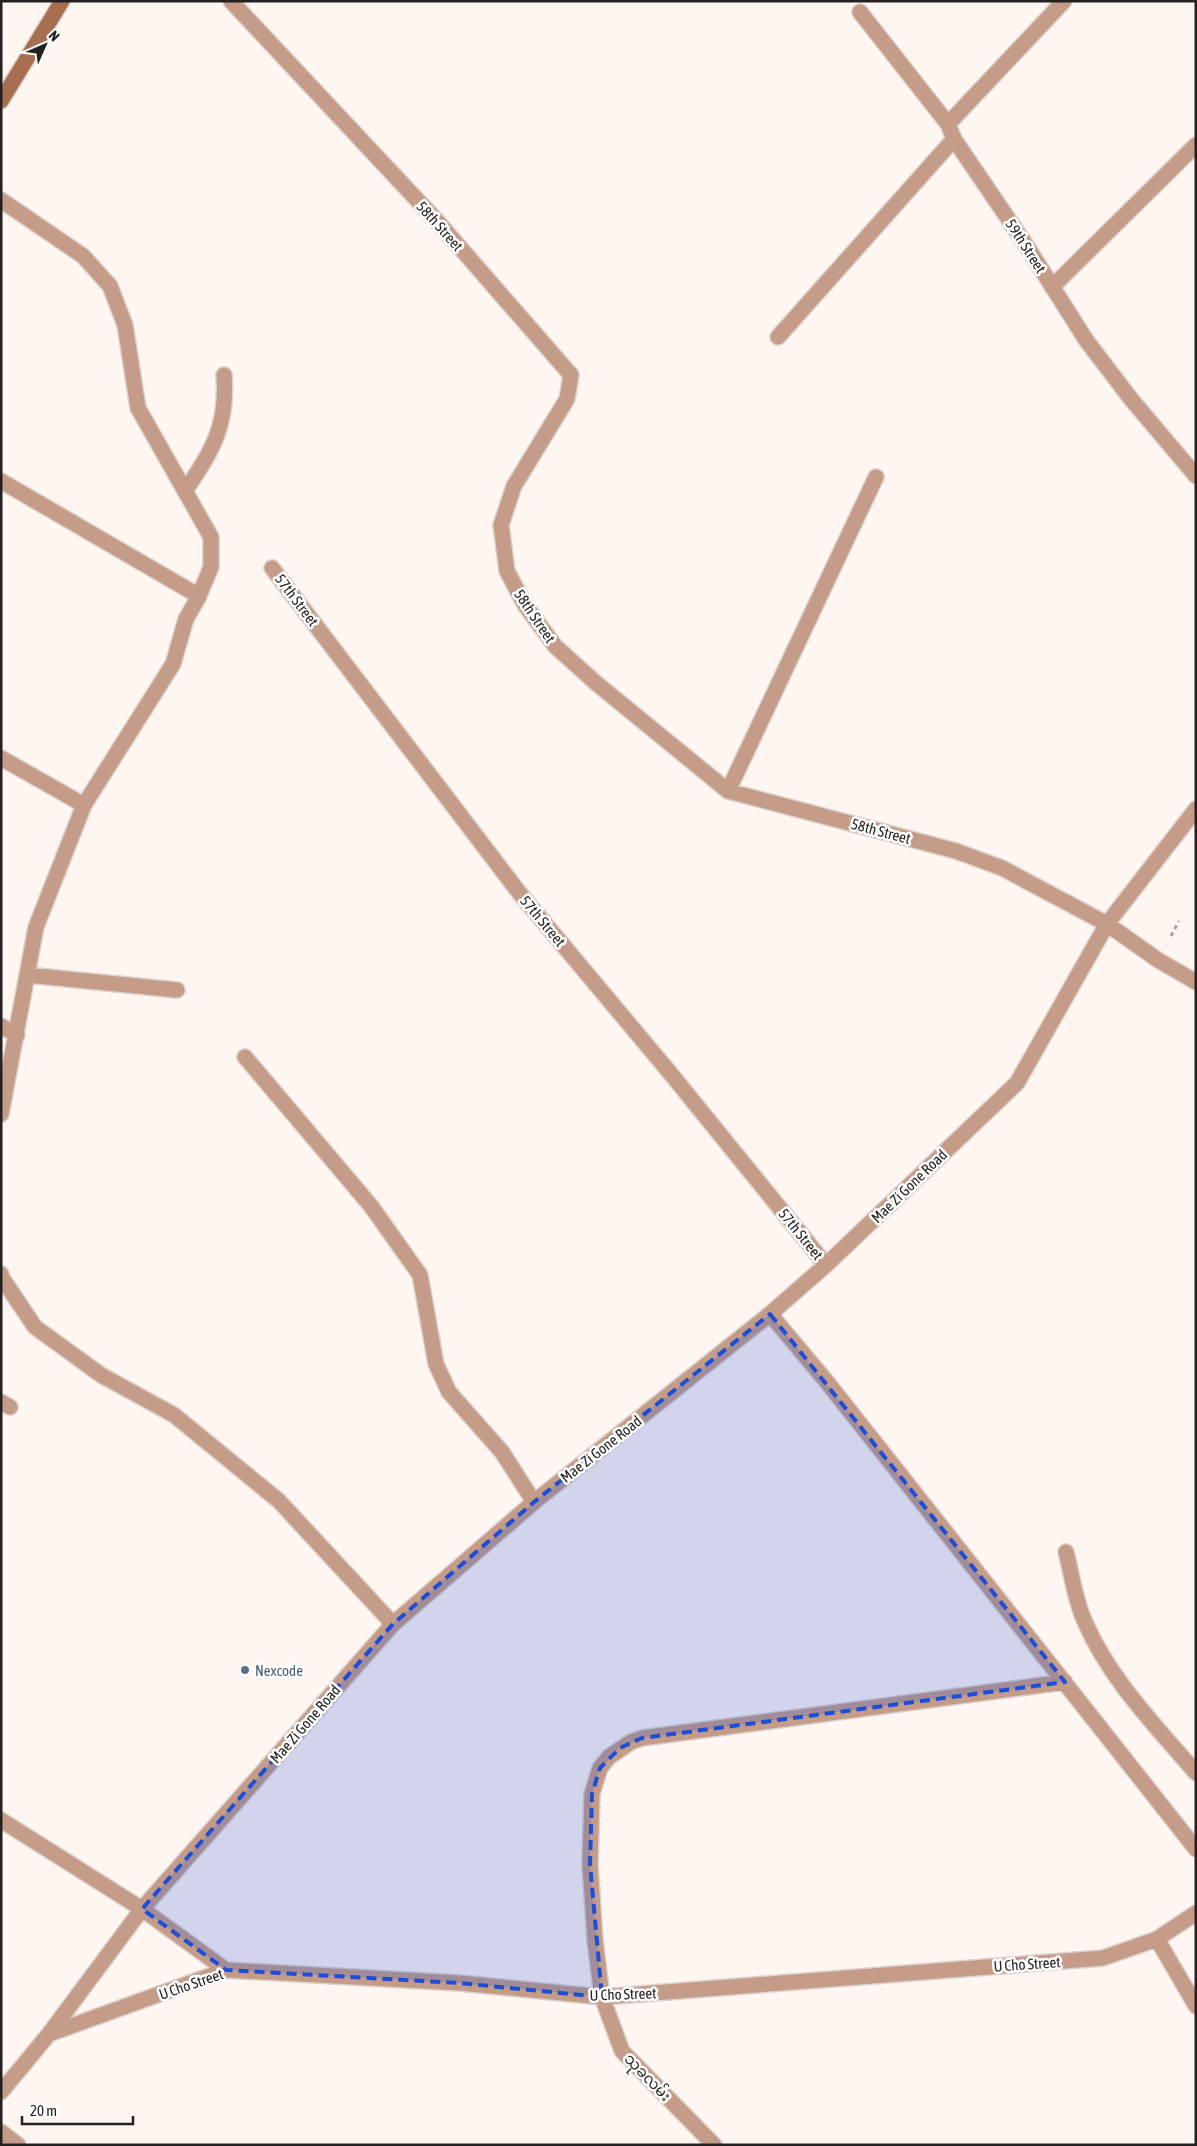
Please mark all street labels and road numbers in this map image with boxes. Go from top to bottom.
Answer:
street label: 58th Street [413,198,467,254]
street label: 59th Street [1002,216,1050,276]
street label: 57th Street [272,571,322,629]
street label: 58th Street [511,586,559,646]
street label: 58th Street [849,815,913,847]
street label: 57th Street [517,892,569,950]
street label: Mae Zi Gone Road [868,1146,950,1226]
street label: 57th Street [775,1205,827,1263]
street label: Mae Zi Gone Road [557,1412,645,1486]
street label: Mae Zi Gone Road [266,1681,344,1767]
street label: U Cho Street [993,1953,1061,1975]
street label: U Cho Street [157,1965,225,2003]
street label: U Cho Street [589,1984,657,2004]
street label: သုခလမ်း [618,2049,675,2107]

